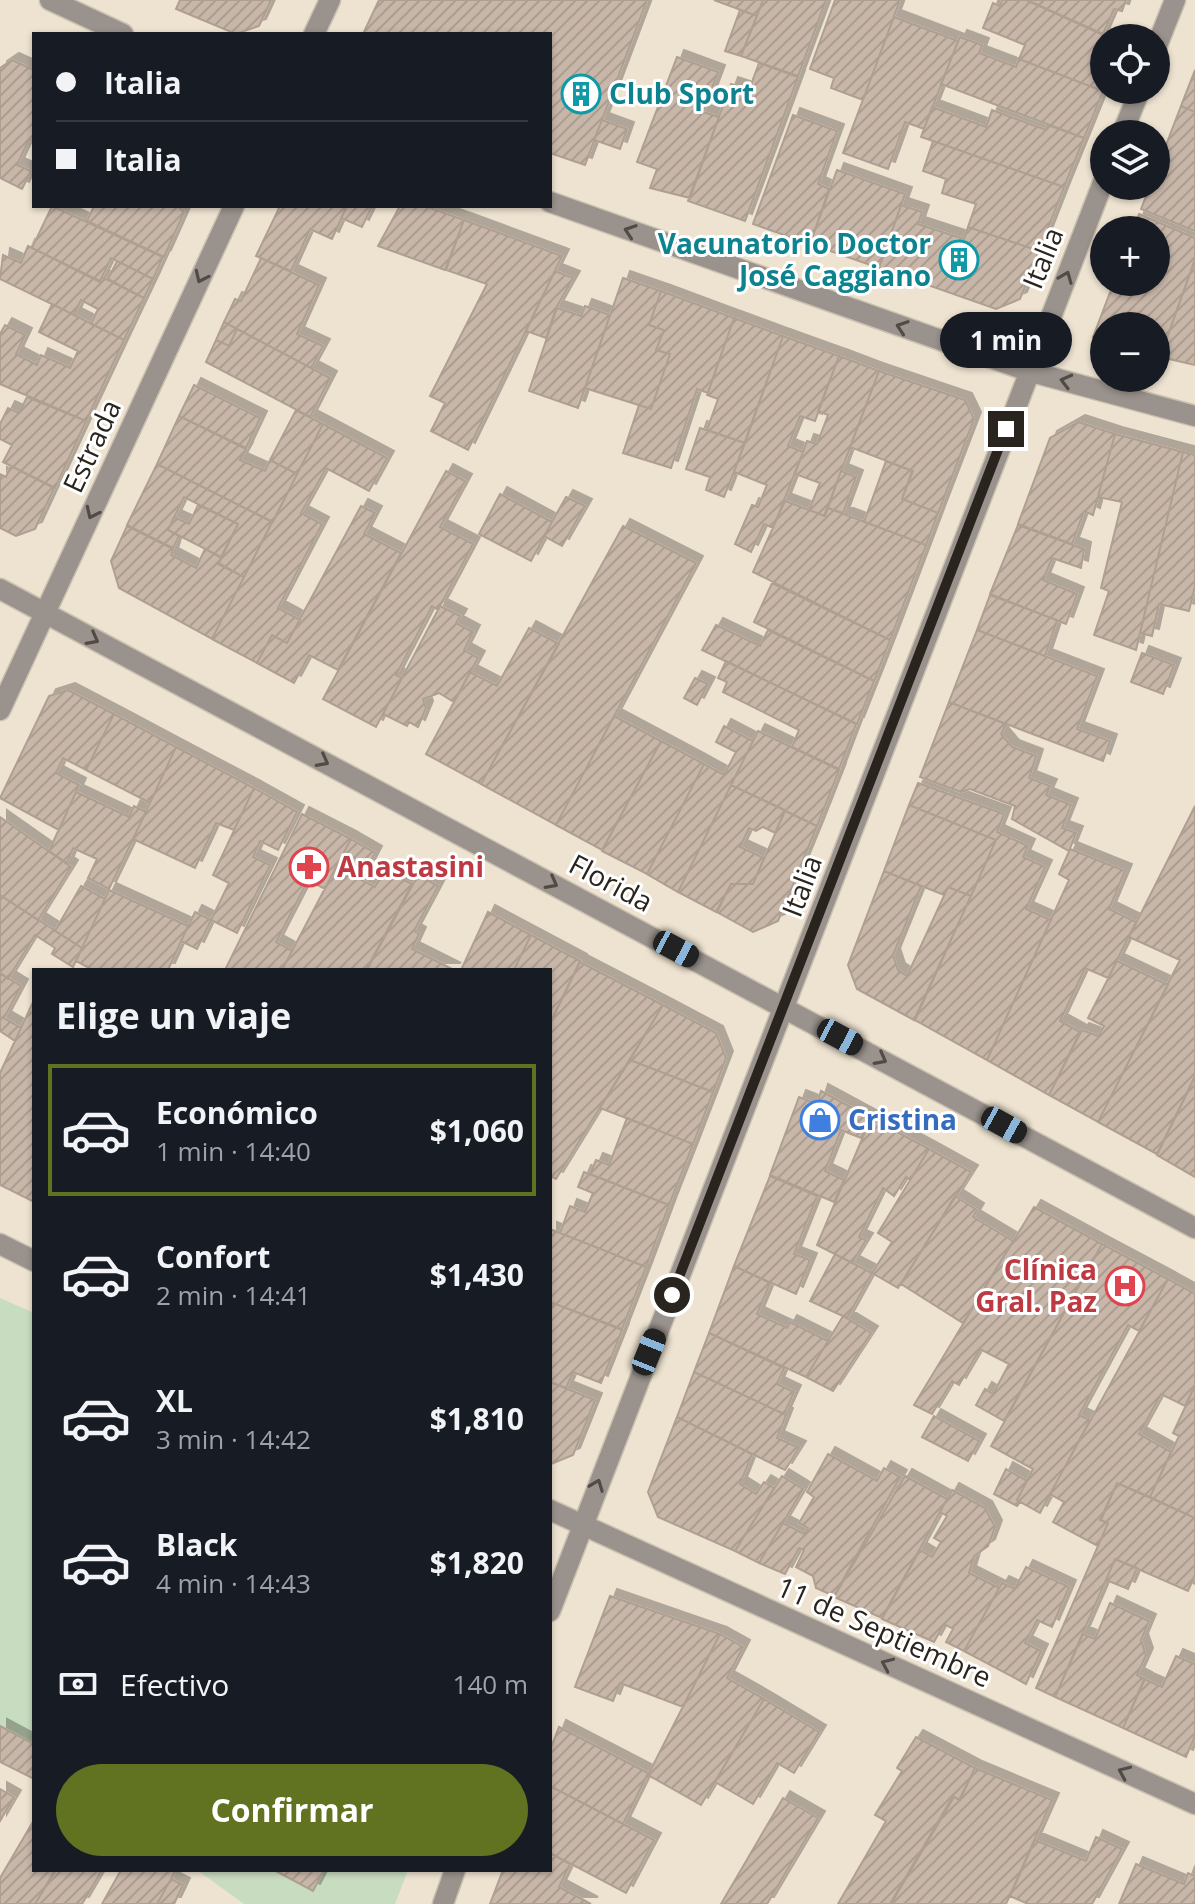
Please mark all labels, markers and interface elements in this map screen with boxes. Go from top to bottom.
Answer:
map controls [1090,24,1170,392]
button: locate [1090,24,1170,104]
text: Italia [104,62,182,103]
building icon: Club Sport [560,73,602,115]
place label: Club Sport [609,74,754,112]
button: layers [1090,120,1170,200]
text: Italia [104,139,182,180]
button: + [1090,216,1170,296]
street label: Italia [1013,221,1072,294]
one-way arrow [624,224,638,241]
place label: Vacunatorio Doctor José Caggiano [658,224,931,294]
building icon: Vacunatorio Doctor José Caggiano [938,239,980,281]
one-way arrow [195,268,211,283]
one-way arrow [1056,271,1072,285]
button: − [1090,312,1170,392]
callout: 1 min [940,313,1072,369]
one-way arrow [896,320,910,336]
text: 1 min [970,322,1042,358]
one-way arrow [1059,374,1073,391]
street label: Estrada [53,393,129,498]
route end [988,411,1024,447]
one-way arrow [86,504,102,519]
one-way arrow [85,630,100,645]
one-way arrow [315,752,329,767]
street label: Florida [563,844,660,920]
pharmacy icon: Anastasini [288,846,330,888]
place label: Anastasini [337,847,484,885]
street label: Italia [772,849,830,922]
one-way arrow [544,874,559,889]
car [649,927,703,971]
text: Elige un viaje [56,991,291,1040]
car [813,1015,867,1059]
one-way arrow [872,1049,887,1064]
text: Económico [156,1092,318,1133]
icon: car [60,1094,132,1166]
shop icon: Cristina [799,1099,841,1141]
place label: Cristina [848,1100,957,1138]
car [977,1103,1031,1147]
text: $1,060 [430,1110,524,1151]
text: 1 min · 14:40 [156,1133,311,1169]
text: Confort [156,1236,270,1277]
icon: car [60,1238,132,1310]
place label: Clínica Gral. Paz [975,1250,1097,1320]
text: $1,430 [430,1254,524,1295]
hospital icon: Clínica Gral. Paz [1104,1265,1146,1307]
text: 2 min · 14:41 [156,1277,311,1313]
route start [654,1277,690,1313]
car [629,1325,669,1379]
text: XL [156,1380,193,1421]
icon: car [60,1382,132,1454]
text: $1,810 [430,1398,524,1439]
text: 3 min · 14:42 [156,1421,311,1457]
one-way arrow [587,1479,604,1493]
text: Black [156,1524,237,1565]
icon: car [60,1526,132,1598]
text: $1,820 [430,1542,524,1583]
text: 4 min · 14:43 [156,1565,311,1601]
street label: 11 de Septiembre [771,1567,997,1695]
one-way arrow [881,1658,896,1674]
icon: cash [56,1662,100,1706]
text: Efectivo [120,1664,229,1705]
text: 140 m [453,1666,528,1702]
button: Confirmar [56,1764,528,1856]
one-way arrow [1118,1765,1132,1781]

